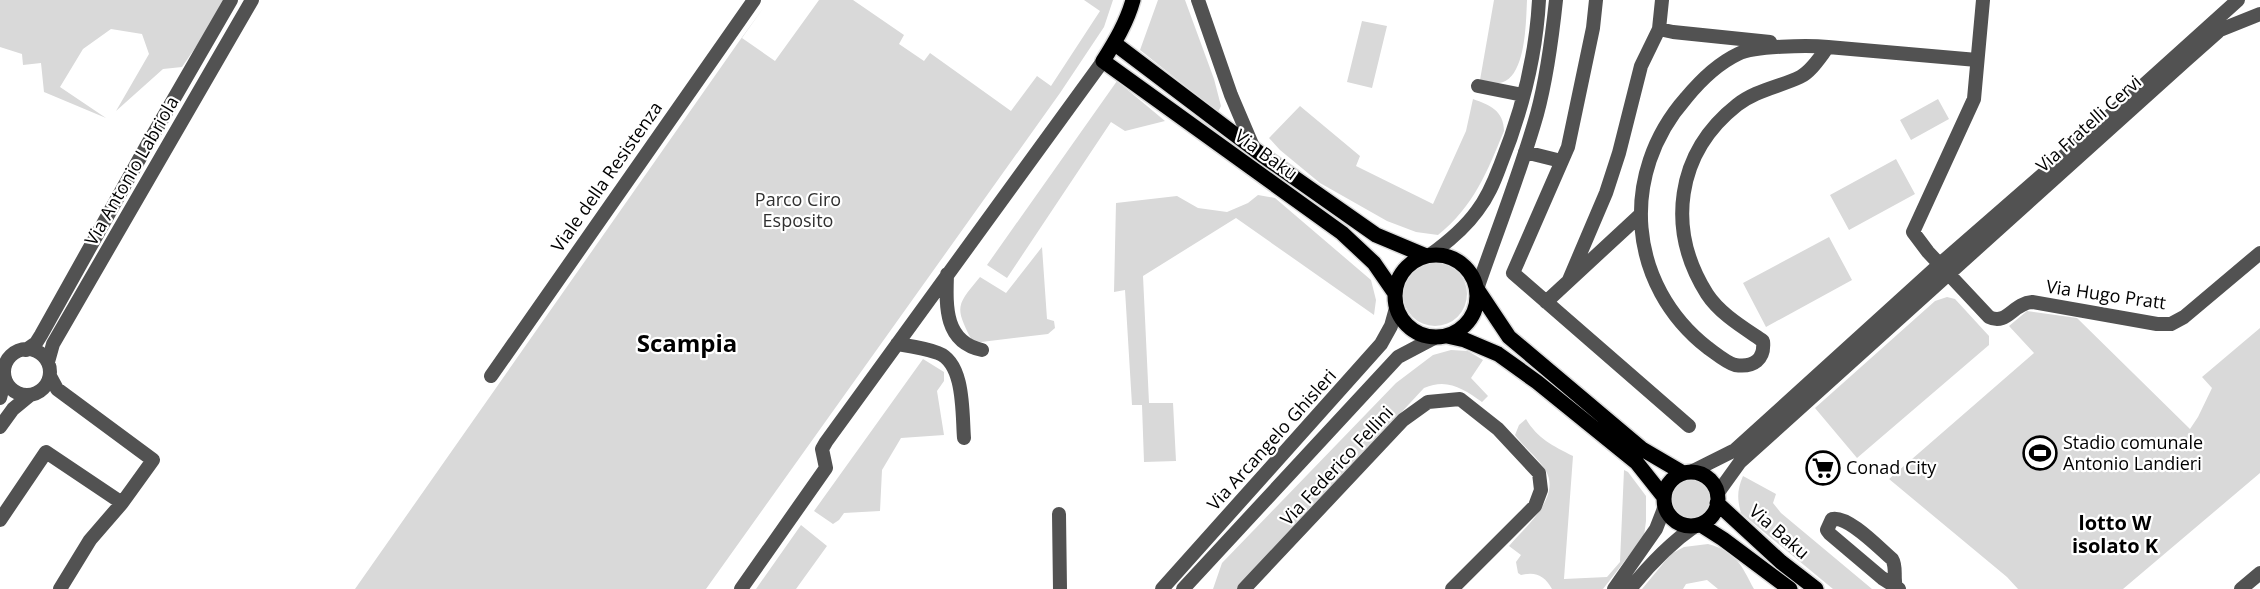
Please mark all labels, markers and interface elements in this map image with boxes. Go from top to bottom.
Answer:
street label: Via Fratelli Cervi [2031,70,2146,177]
street label: Via Antonio Labriola [79,92,184,249]
street label: Viale della Resistenza [545,96,667,256]
street label: Via Baku [1230,123,1303,185]
park label: Parco Ciro Esposito [755,187,841,232]
street label: Via Hugo Pratt [2045,274,2168,314]
district label: Scampia [637,326,737,359]
street label: Via Arcangelo Ghisleri [1201,364,1341,515]
street label: Via Federico Fellini [1275,400,1398,530]
place label: Stadio comunale Antonio Landieri [2063,430,2203,475]
sports icon: Stadio comunale Antonio Landieri [2022,435,2058,471]
supermarket icon: Conad City [1805,450,1841,486]
place label: Conad City [1846,455,1937,479]
street label: Via Baku [1745,499,1815,564]
district label: lotto W isolato K [2072,509,2159,559]

